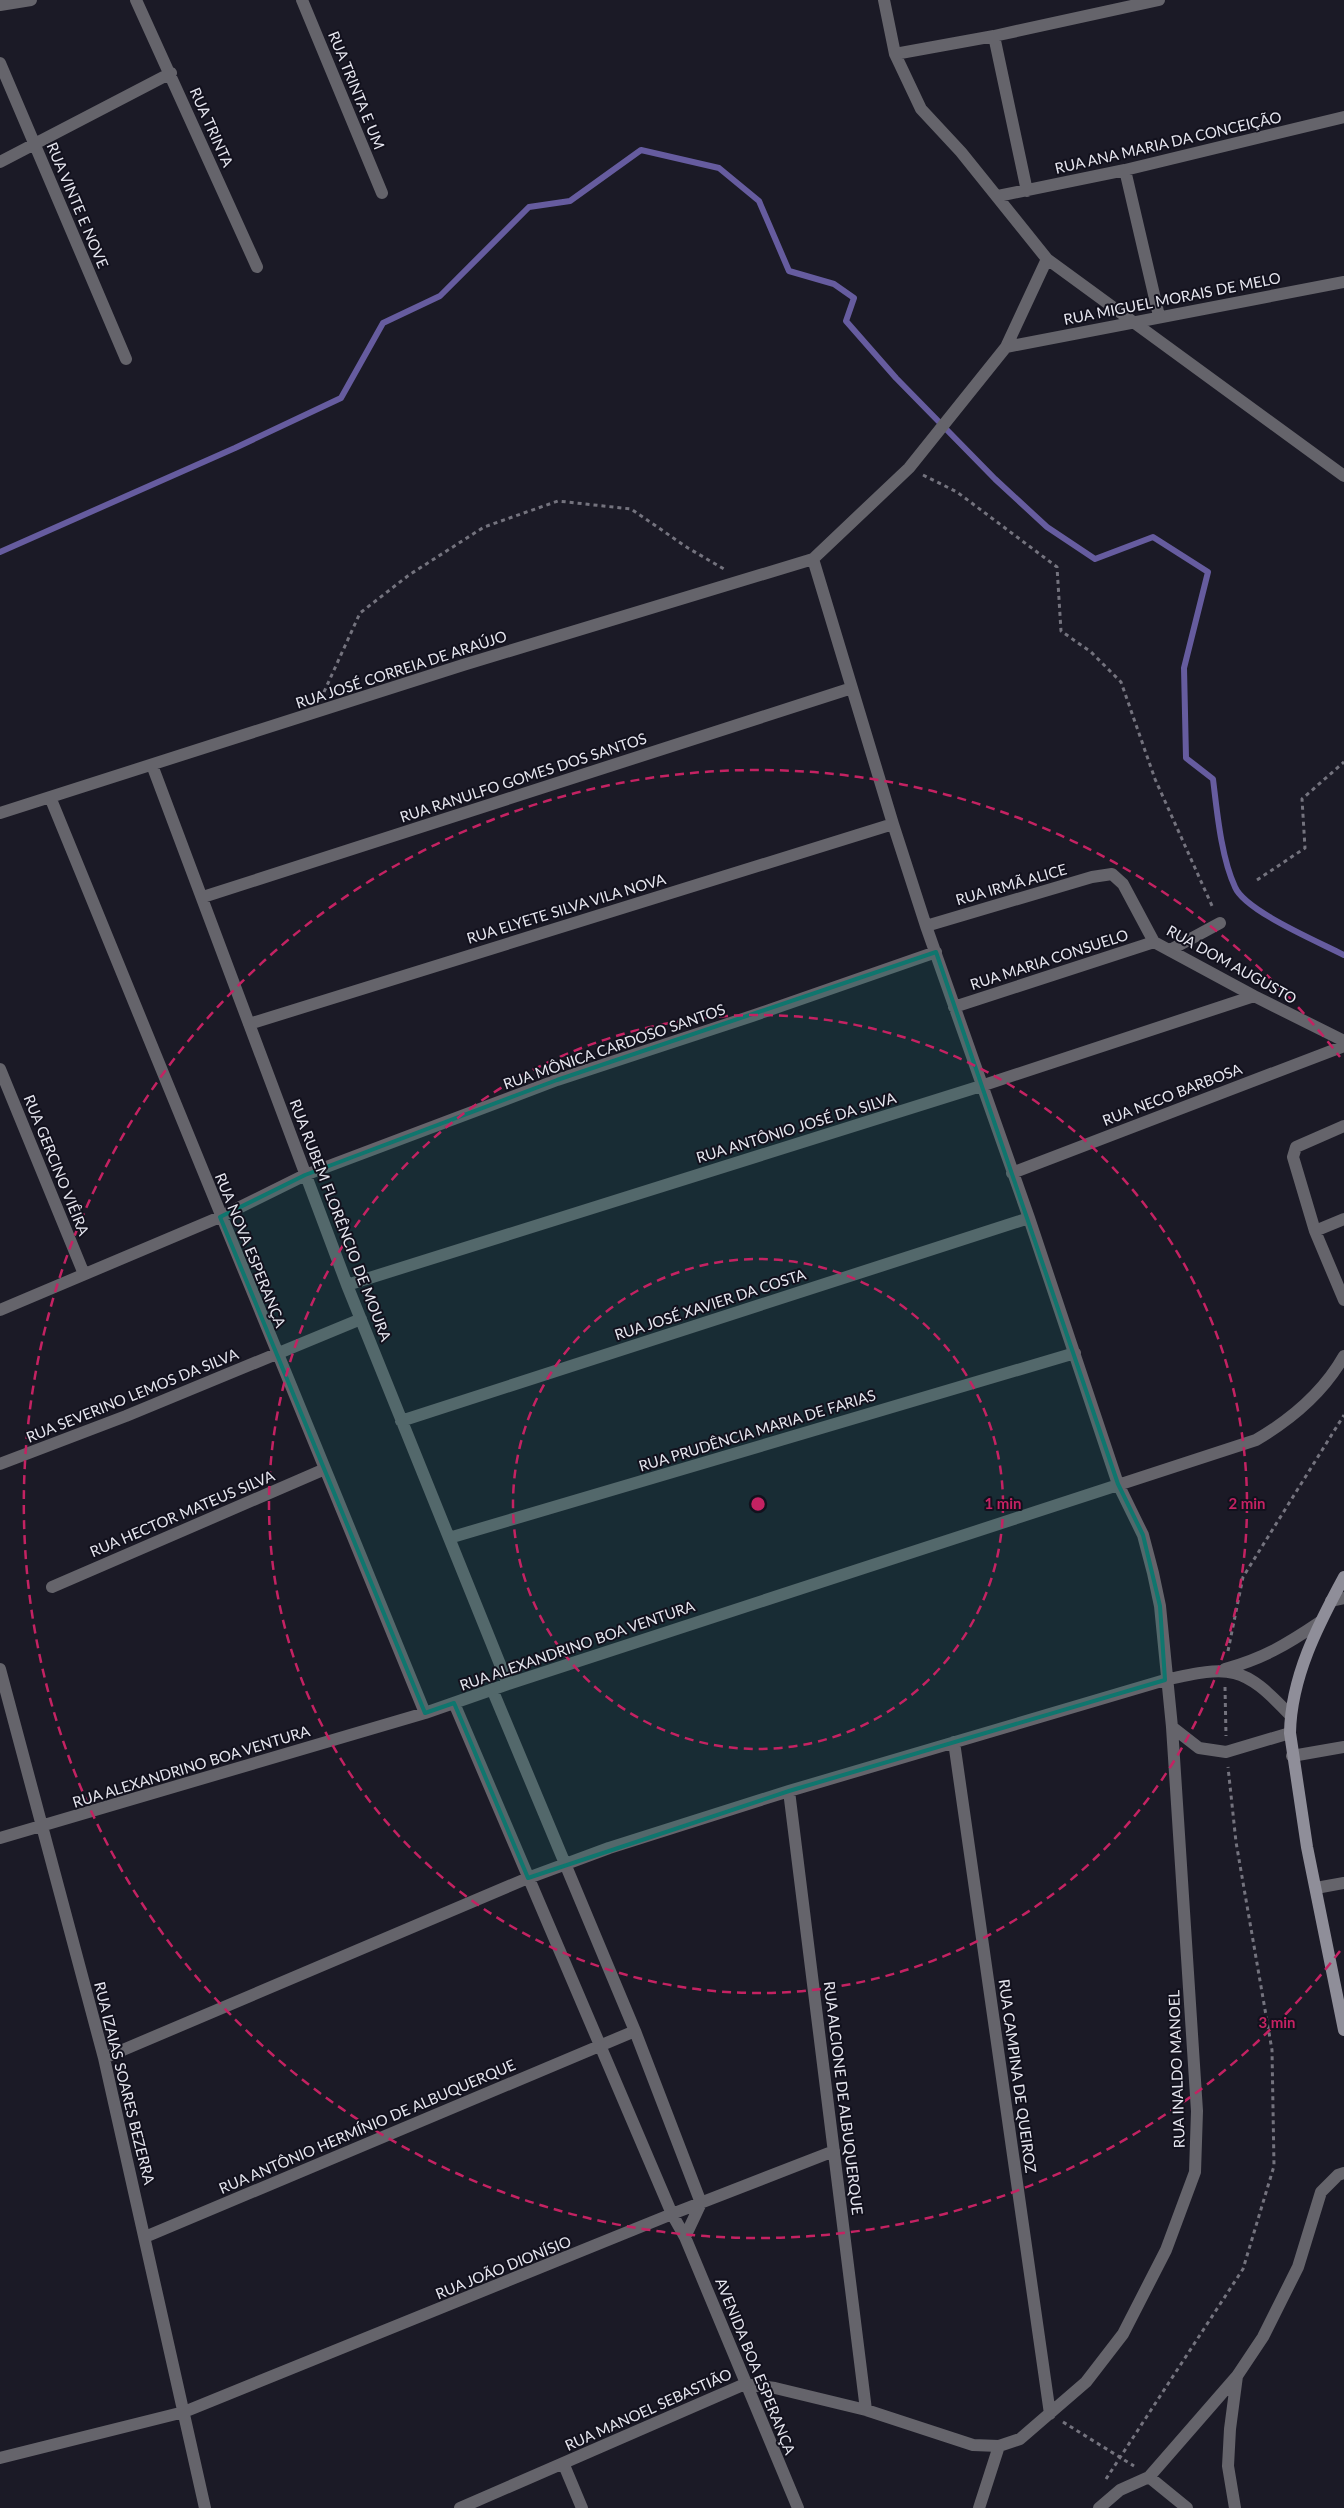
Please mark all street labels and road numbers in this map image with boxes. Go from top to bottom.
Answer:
street label: RUA TRINTA E UM [325,28,389,152]
street label: RUA TRINTA [186,84,238,170]
street label: RUA ANA MARIA DA CONCEIÇÃO [1053,107,1283,177]
street label: RUA VINTE E NOVE [43,139,113,271]
street label: RUA MIGUEL MORAIS DE MELO [1062,268,1282,328]
street label: RUA JOSÉ CORREIA DE ARAÚJO [293,626,509,712]
street label: RUA RANULFO GOMES DOS SANTOS [397,728,649,826]
street label: RUA IRMÃ ALICE [953,860,1069,908]
street label: RUA ELYETE SILVA VILA NOVA [464,869,668,947]
street label: RUA DOM AUGUSTO [1164,921,1300,1007]
street label: RUA MARIA CONSUELO [968,925,1130,993]
street label: RUA MÔNICA CARDOSO SANTOS [501,999,727,1093]
street label: RUA NECO BARBOSA [1100,1059,1245,1129]
street label: RUA ANTÔNIO JOSÉ DA SILVA [694,1088,899,1166]
street label: RUA GERCINO VIÊIRA [21,1092,94,1239]
street label: RUA RUBEM FLORÊNCIO DE MOURA [286,1096,396,1344]
street label: RUA NOVA ESPERANÇA [212,1170,291,1331]
street label: RUA JOSÉ XAVIER DA COSTA [612,1264,809,1343]
street label: RUA SEVERINO LEMOS DA SILVA [23,1344,241,1446]
street label: RUA PRUDÊNCIA MARIA DE FARIAS [636,1385,878,1475]
street label: RUA HECTOR MATEUS SILVA [87,1466,278,1560]
street label: RUA ALEXANDRINO BOA VENTURA [457,1596,698,1694]
street label: RUA ALEXANDRINO BOA VENTURA [70,1721,313,1811]
street label: RUA CAMPINA DE QUEIROZ [995,1978,1041,2174]
street label: RUA IZAIAS SOARES BEZERRA [91,1980,159,2187]
street label: RUA ALCIONE DE ALBUQUERQUE [821,1980,867,2216]
street label: RUA INALDO MANOEL [1164,1989,1188,2148]
street label: RUA ANTÔNIO HERMÍNIO DE ALBUQUERQUE [216,2055,518,2197]
street label: RUA JOÃO DIONÍSIO [433,2232,573,2302]
street label: AVENIDA BOA ESPERANÇA [712,2275,800,2458]
street label: RUA MANOEL SEBASTIÃO [562,2364,734,2454]

